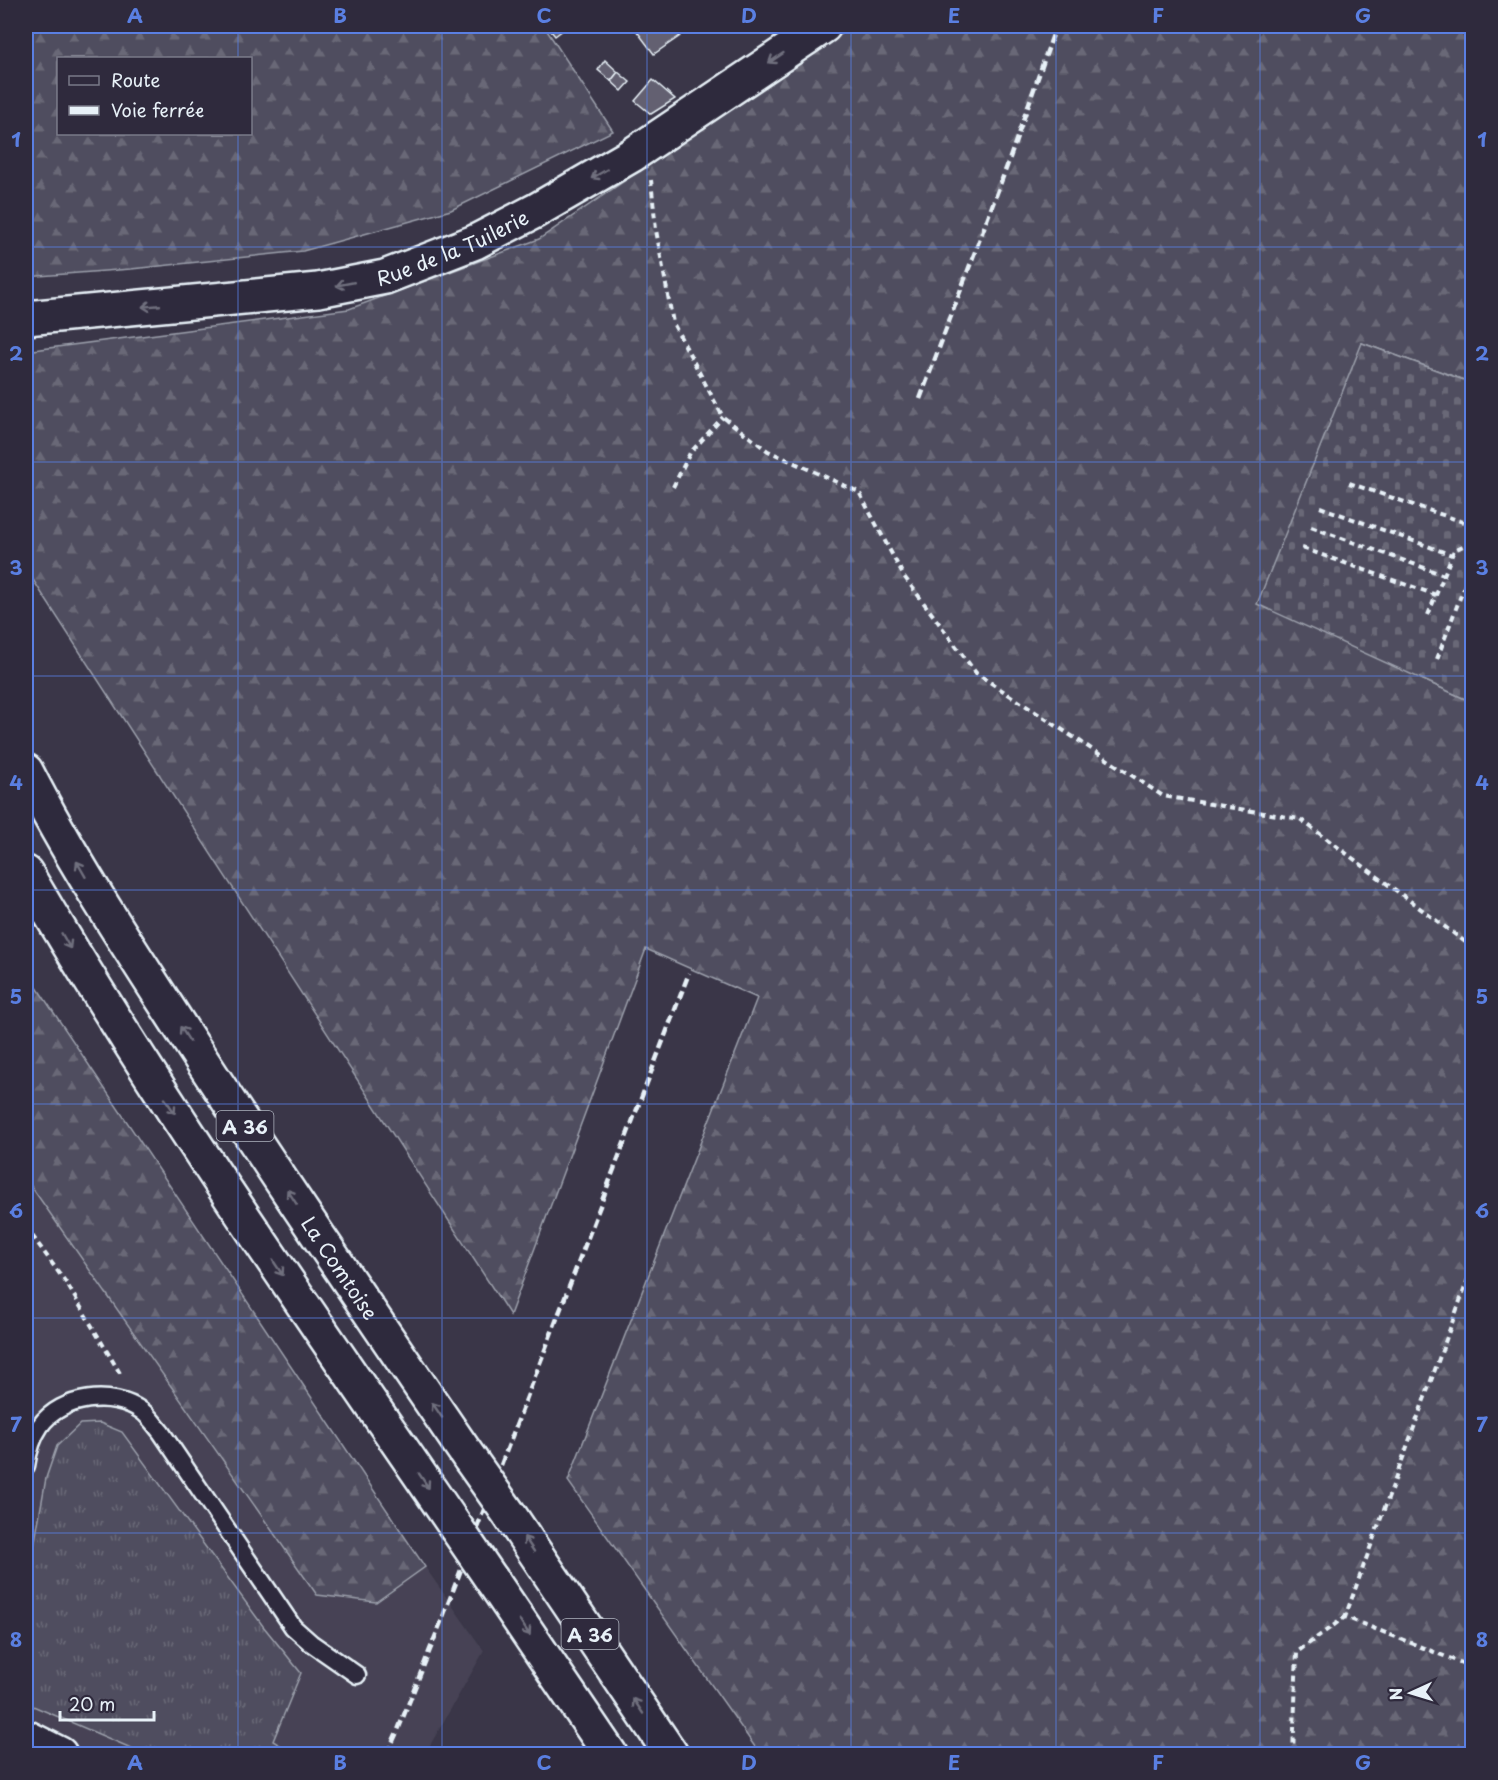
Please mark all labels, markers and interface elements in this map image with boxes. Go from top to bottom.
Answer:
text: A [127,0,143,30]
text: B [333,0,347,30]
text: C [536,0,552,30]
text: D [741,0,757,30]
text: E [948,0,960,30]
text: F [1152,0,1164,30]
text: G [1355,0,1371,30]
one-way arrow [768,52,784,64]
legend [57,57,252,135]
text: Route [111,66,161,93]
text: Voie ferrée [111,96,204,123]
text: 1 [11,124,21,154]
text: 1 [1477,124,1487,154]
one-way arrow [591,168,608,180]
street label: Rue de la Tuilerie [374,202,534,293]
one-way arrow [336,279,356,290]
one-way arrow [142,301,162,312]
text: 2 [9,338,23,368]
text: 2 [1475,338,1489,368]
text: 3 [9,552,23,582]
text: 3 [1475,552,1489,582]
text: 4 [9,767,23,797]
text: 4 [1475,767,1489,797]
one-way arrow [75,861,87,878]
one-way arrow [60,932,72,949]
text: 5 [10,981,22,1011]
text: 5 [1476,981,1488,1011]
one-way arrow [179,1026,191,1043]
one-way arrow [164,1097,176,1114]
road number: A 36 [216,1111,274,1141]
one-way arrow [286,1189,298,1206]
text: 6 [9,1195,23,1225]
text: 6 [1475,1195,1489,1225]
street label: La Comtoise [294,1210,386,1326]
one-way arrow [273,1259,285,1276]
one-way arrow [431,1403,443,1419]
text: 7 [10,1409,22,1439]
text: 7 [1476,1409,1488,1439]
one-way arrow [418,1473,430,1489]
one-way arrow [523,1536,535,1553]
road number: A 36 [562,1619,618,1649]
one-way arrow [519,1620,531,1636]
text: 8 [10,1624,22,1654]
text: 8 [1476,1624,1488,1654]
north arrow [1381,1663,1441,1723]
scale bar [60,1684,154,1722]
text: N [1383,1687,1407,1701]
text: 20 m [69,1690,115,1717]
one-way arrow [632,1698,644,1715]
text: A [127,1747,143,1777]
text: B [333,1747,347,1777]
text: C [536,1747,552,1777]
text: D [741,1747,757,1777]
text: E [948,1747,960,1777]
text: F [1152,1747,1164,1777]
text: G [1355,1747,1371,1777]

